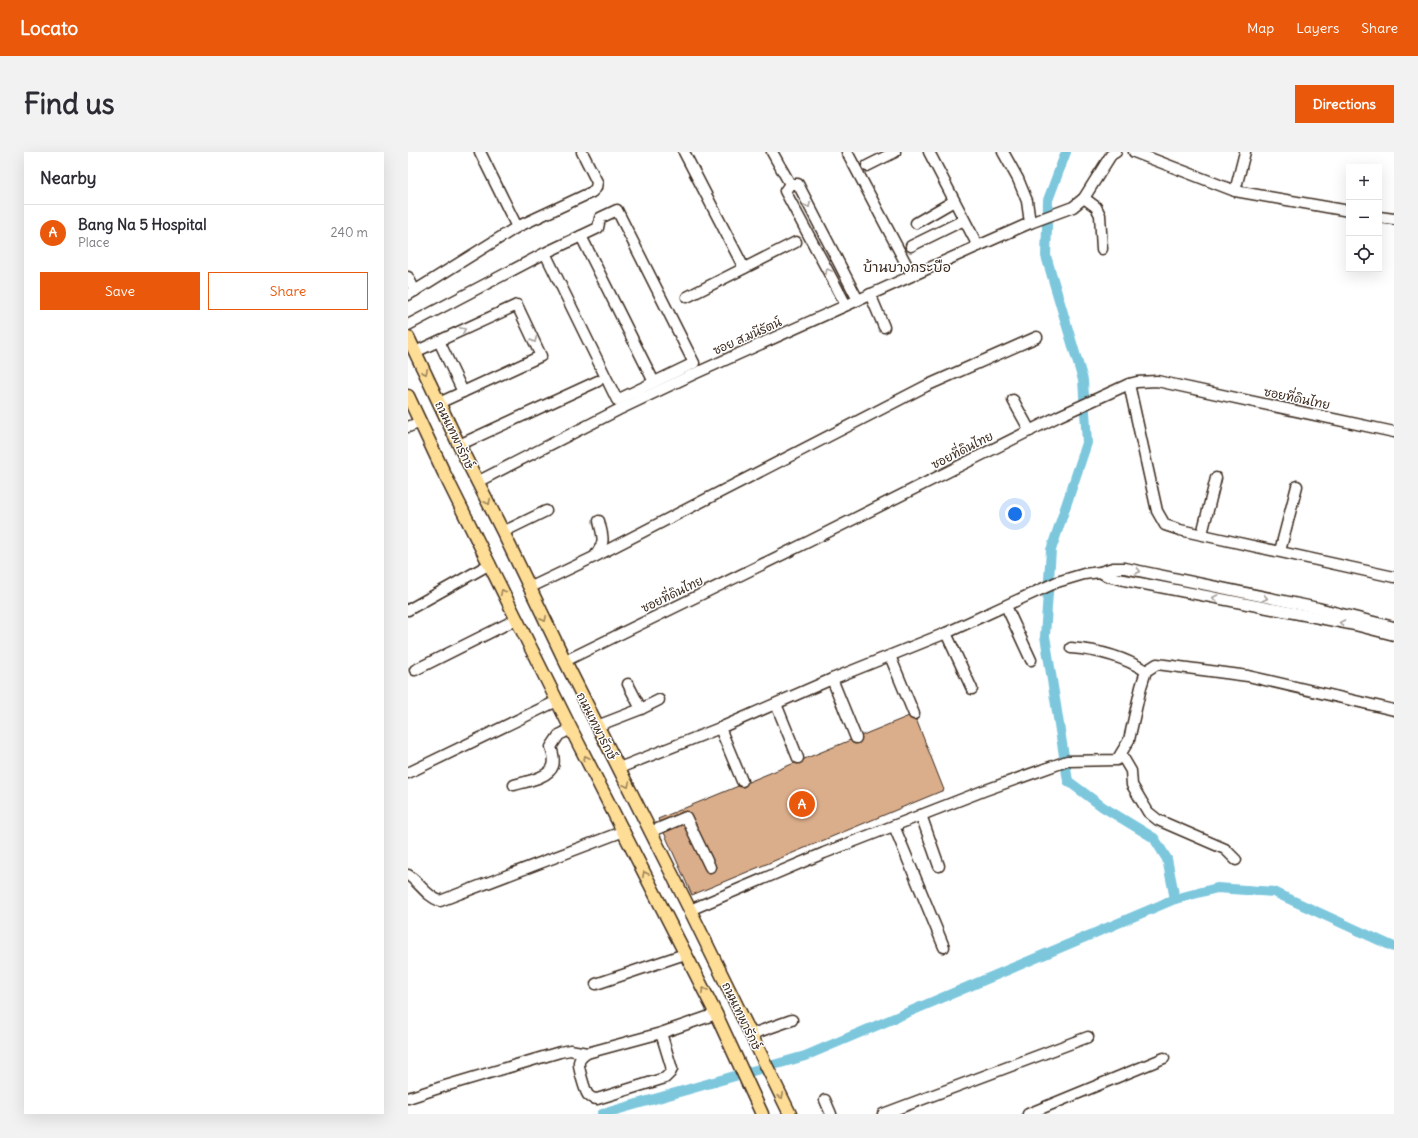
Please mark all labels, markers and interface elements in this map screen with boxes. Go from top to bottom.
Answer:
text: Locato [20,16,78,40]
text: Map [1247,19,1274,37]
text: Layers [1296,19,1339,37]
text: Share [1361,19,1398,37]
button: Directions [1295,85,1394,123]
text: Find us [24,86,115,122]
map controls [1346,164,1382,272]
button: + [1346,164,1382,200]
text: Nearby [40,167,96,189]
one-way arrow [804,200,811,208]
button: − [1346,200,1382,236]
text: Bang Na 5 Hospital [78,215,207,234]
text: A [49,224,57,241]
text: 240 m [331,224,368,241]
text: Place [78,234,109,251]
button: locate [1346,236,1382,272]
district label: บ้านบางกระบือ [863,258,951,276]
one-way arrow [825,268,833,275]
button: Save [40,272,200,310]
button: Share [208,272,368,310]
street label: ซอย ส.มนีรัตน์ [710,314,784,358]
one-way arrow [459,327,467,335]
one-way arrow [529,336,537,343]
one-way arrow [420,368,428,376]
street label: ซอยที่ดินไทย [1262,381,1332,412]
street label: ถนนเทพารักษ์ [432,398,478,473]
street label: ซอยที่ดินไทย [927,425,995,472]
one-way arrow [483,498,490,505]
your location [1005,504,1025,524]
one-way arrow [1135,567,1141,575]
street label: ซอยที่ดินไทย [637,570,706,616]
one-way arrow [500,588,508,596]
one-way arrow [1262,593,1268,601]
one-way arrow [1212,594,1218,603]
one-way arrow [539,615,547,622]
one-way arrow [1339,619,1345,628]
street label: ถนนเทพารักษ์ [574,690,621,763]
one-way arrow [583,755,591,762]
one-way arrow [622,781,630,789]
pin: A [789,789,815,819]
one-way arrow [642,871,650,878]
street label: ถนนเทพารักษ์ [719,979,765,1054]
one-way arrow [701,987,708,994]
one-way arrow [777,1092,784,1099]

